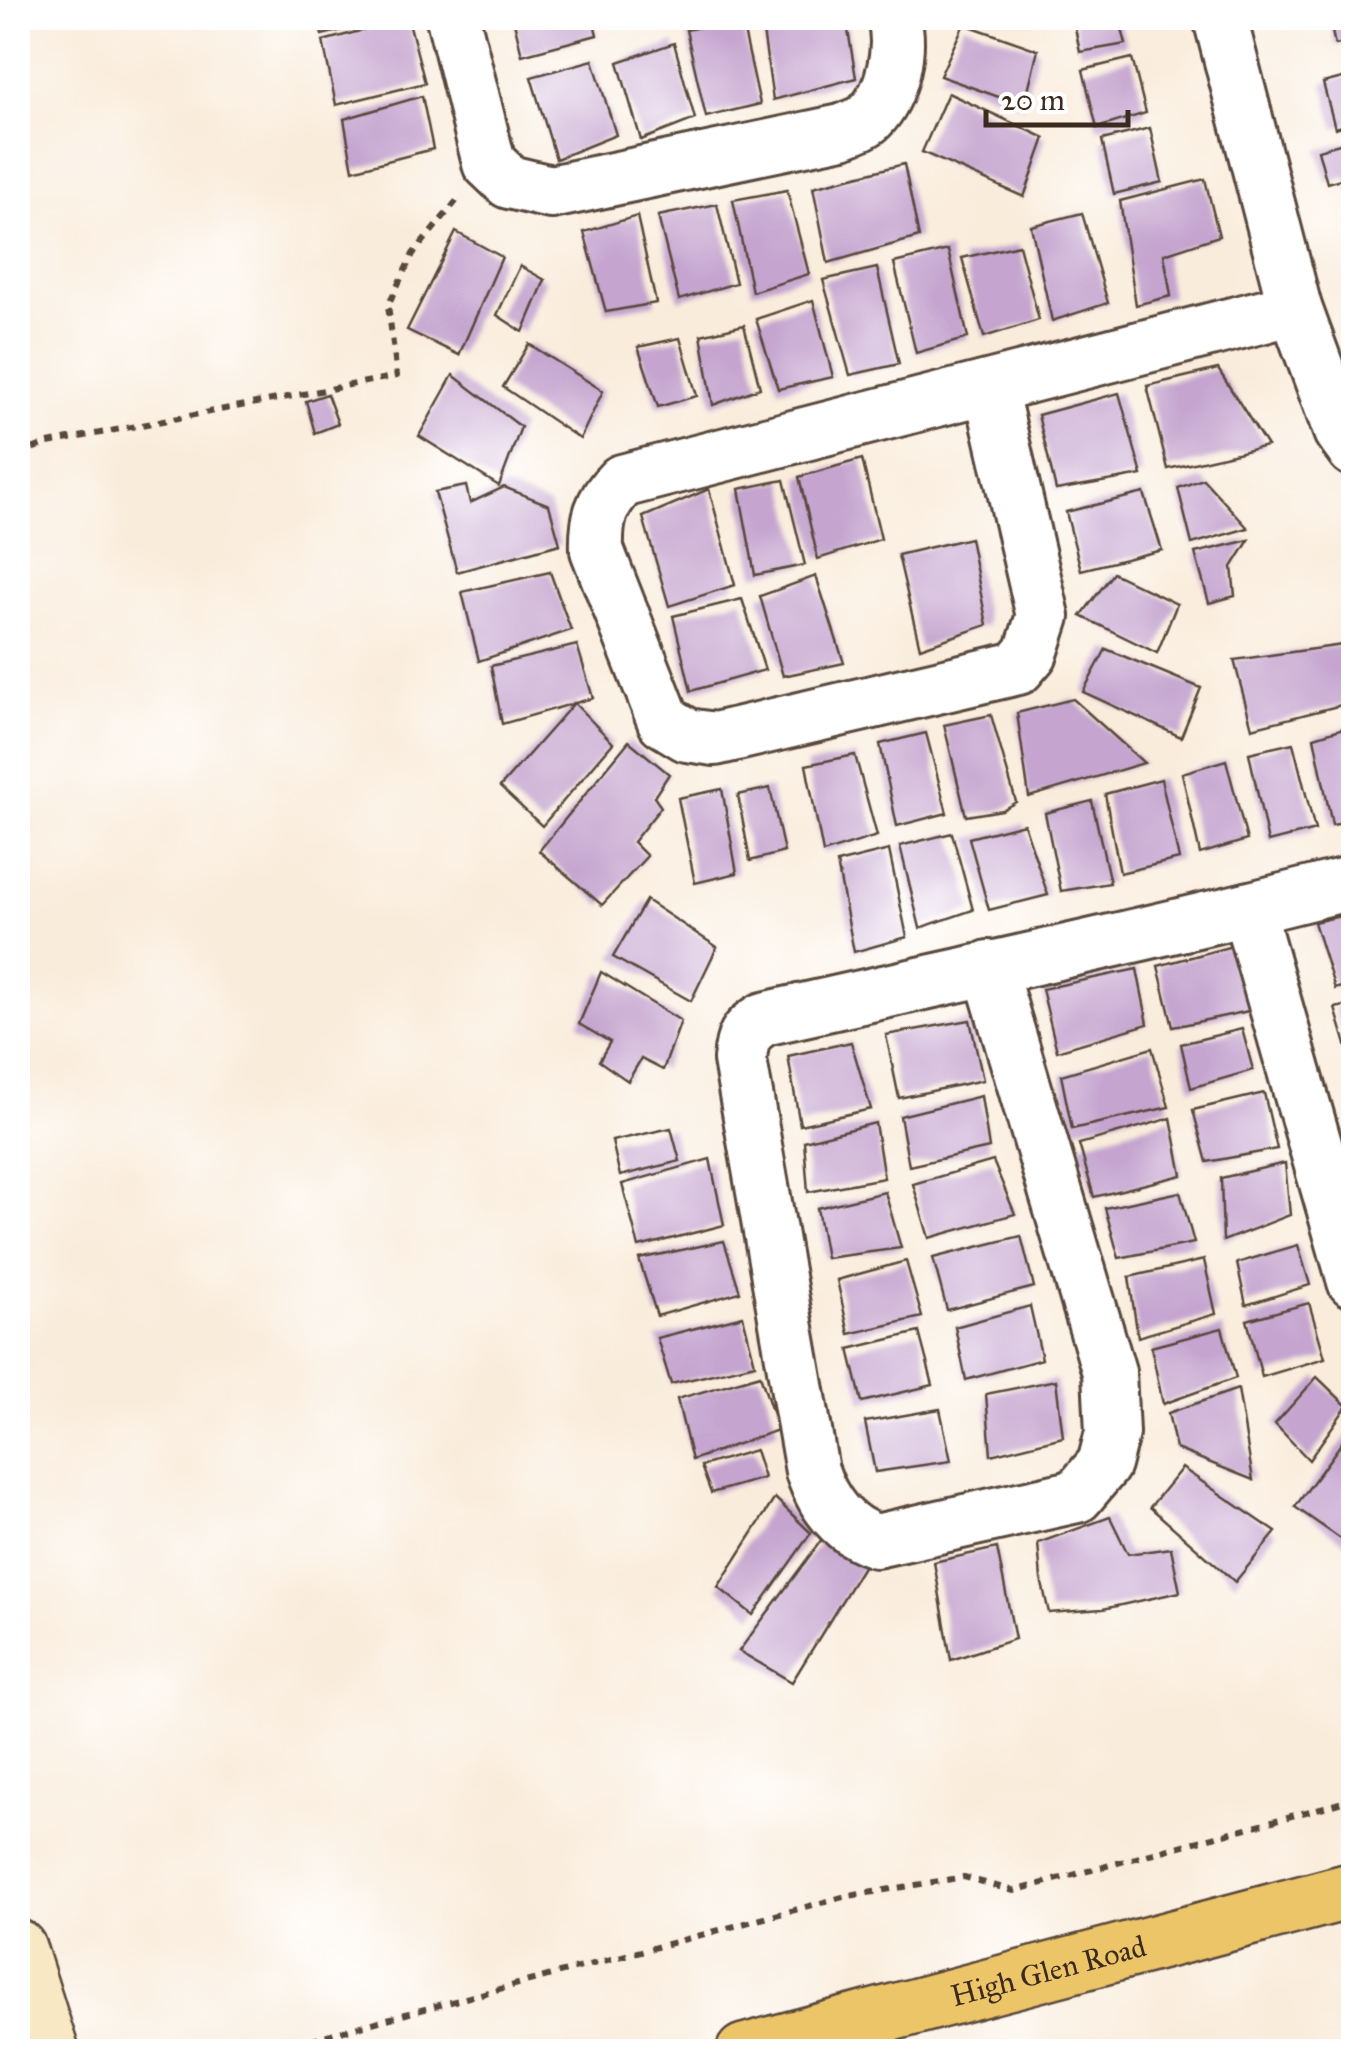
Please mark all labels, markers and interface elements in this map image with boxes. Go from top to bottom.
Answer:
scale bar [986,65,1128,127]
text: 20 m [1001,82,1065,118]
street label: High Glen Road [947,1928,1150,2014]

